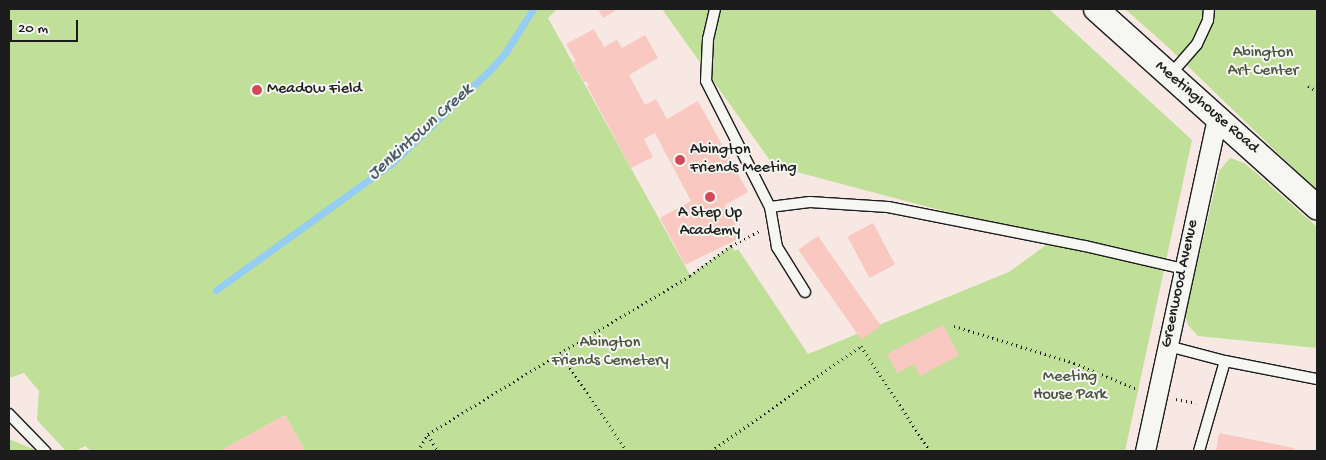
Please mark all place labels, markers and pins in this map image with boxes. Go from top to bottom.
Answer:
place label: Meadow Field [267,80,362,100]
marker: Meadow Field [251,84,263,96]
place label: Abington Friends Meeting [690,141,797,179]
marker: Abington Friends Meeting [674,154,686,166]
marker: A Step Up Academy [704,191,716,203]
place label: A Step Up Academy [678,204,742,242]

